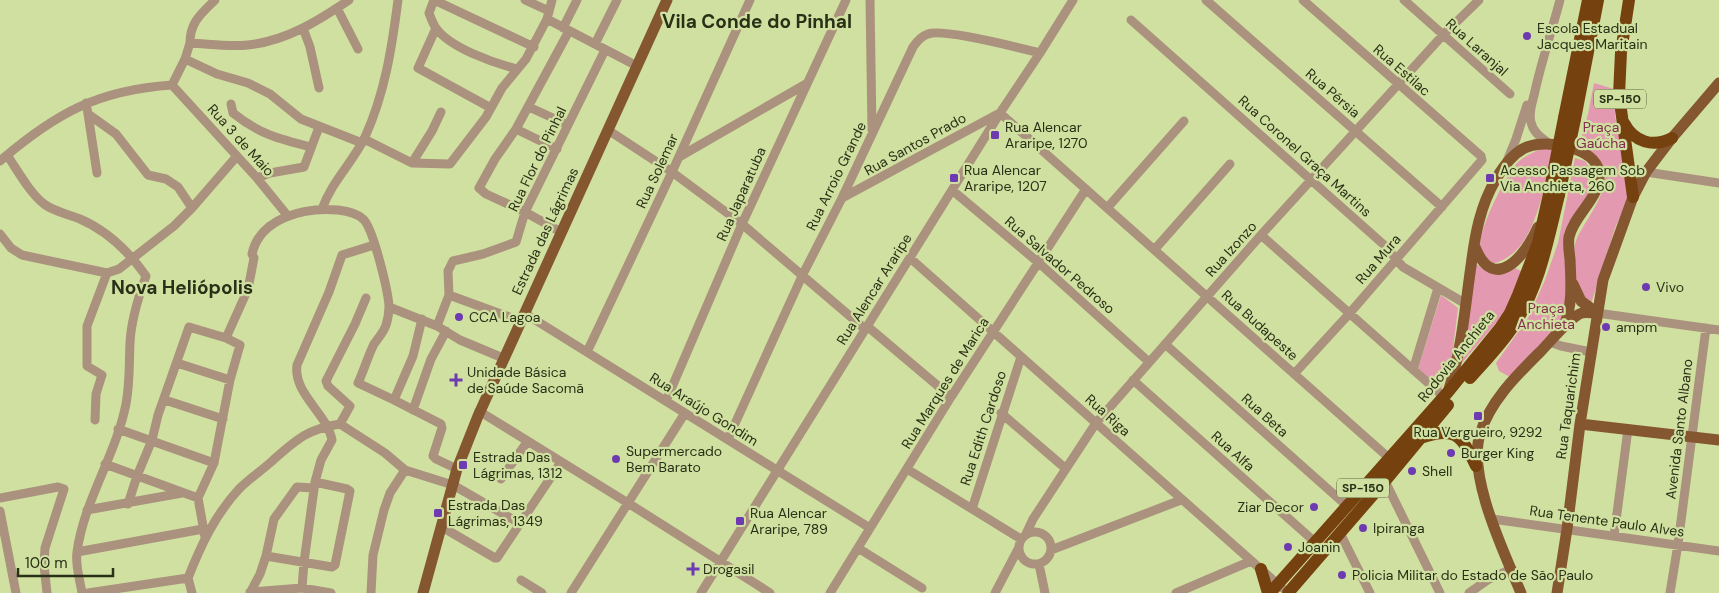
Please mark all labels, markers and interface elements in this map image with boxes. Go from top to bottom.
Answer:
district label: Vila Conde do Pinhal [662,9,852,34]
street label: Rua Laranjal [1442,14,1512,80]
place label: Escola Estadual Jacques Maritain [1537,19,1648,53]
marker: Escola Estadual Jacques Maritain [1521,30,1533,42]
street label: Rua Estilac [1370,40,1434,100]
street label: Rua Pérsia [1302,64,1364,122]
road number: SP-150 [1594,90,1646,108]
street label: Rua Coronel Graça Martins [1235,91,1375,221]
street label: Rua 3 de Maio [204,100,278,180]
street label: Rua Flor do Pinhal [504,104,570,214]
street label: Rua Santos Prado [861,109,969,179]
place label: Rua Alencar Araripe, 1270 [1005,118,1088,152]
park label: Praça Gaúcha [1576,118,1626,152]
street label: Rua Arroio Grande [802,119,870,233]
marker: Rua Alencar Araripe, 1270 [989,129,1001,141]
street label: Rua Solemar [632,131,682,211]
street label: Rua Japaratuba [712,144,770,244]
place label: Rua Alencar Araripe, 1207 [964,161,1047,195]
place label: Acesso Passagem Sob Via Anchieta, 260 [1500,161,1645,195]
street label: Estrada das Lágrimas [508,164,582,298]
marker: Rua Alencar Araripe, 1207 [948,172,960,184]
marker: Acesso Passagem Sob Via Anchieta, 260 [1484,172,1496,184]
street label: Rua Salvador Pedroso [1001,212,1119,318]
street label: Rua Izonzo [1201,218,1261,280]
street label: Rua Alencar Araripe [832,230,916,348]
street label: Rua Mura [1351,230,1405,288]
district label: Nova Heliópolis [111,275,253,300]
place label: Vivo [1656,278,1684,296]
marker: Vivo [1640,281,1652,293]
street label: Rua Budapeste [1218,286,1302,364]
park label: Praça Anchieta [1517,299,1575,333]
street label: Rodovia Anchieta [1414,307,1498,405]
place label: CCA Lagoa [469,308,540,326]
marker: CCA Lagoa [453,311,465,323]
street label: Rua Marques de Marica [897,314,993,452]
place label: ampm [1616,318,1657,336]
marker: ampm [1600,321,1612,333]
street label: Rua Taquarichim [1552,352,1584,460]
street label: Avenida Santo Albano [1661,358,1697,500]
place label: Unidade Básica de Saúde Sacomã [467,363,584,397]
street label: Rua Araújo Gondim [646,368,762,450]
street label: Rua Edith Cardoso [956,368,1010,488]
marker: Unidade Básica de Saúde Sacomã [449,373,463,387]
street label: Rua Beta [1238,389,1292,441]
street label: Rua Riga [1082,390,1134,440]
marker: Rua Vergueiro, 9292 [1472,410,1484,422]
place label: Rua Vergueiro, 9292 [1414,423,1542,441]
street label: Rua Alfa [1208,427,1258,475]
place label: Supermercado Bem Barato [626,442,722,476]
place label: Burger King [1461,444,1534,462]
marker: Burger King [1445,447,1457,459]
place label: Estrada Das Lágrimas, 1312 [473,448,563,482]
marker: Supermercado Bem Barato [610,453,622,465]
marker: Estrada Das Lágrimas, 1312 [457,459,469,471]
place label: Shell [1422,462,1452,480]
marker: Shell [1406,465,1418,477]
road number: SP-150 [1337,478,1389,498]
place label: Estrada Das Lágrimas, 1349 [448,496,543,530]
place label: Ziar Decor [1237,498,1304,516]
marker: Ziar Decor [1308,501,1320,513]
street label: Rua Tenente Paulo Alves [1528,501,1686,541]
place label: Rua Alencar Araripe, 789 [750,504,828,538]
marker: Estrada Das Lágrimas, 1349 [432,507,444,519]
marker: Rua Alencar Araripe, 789 [734,515,746,527]
place label: Ipiranga [1373,519,1425,537]
marker: Ipiranga [1357,522,1369,534]
place label: Joanin [1298,538,1340,556]
marker: Joanin [1282,541,1294,553]
scale bar [18,546,112,578]
text: 100 m [25,553,68,573]
place label: Drogasil [703,560,755,578]
marker: Drogasil [687,563,699,575]
place label: Policia Militar do Estado de São Paulo [1352,566,1593,584]
marker: Policia Militar do Estado de São Paulo [1336,569,1348,581]

